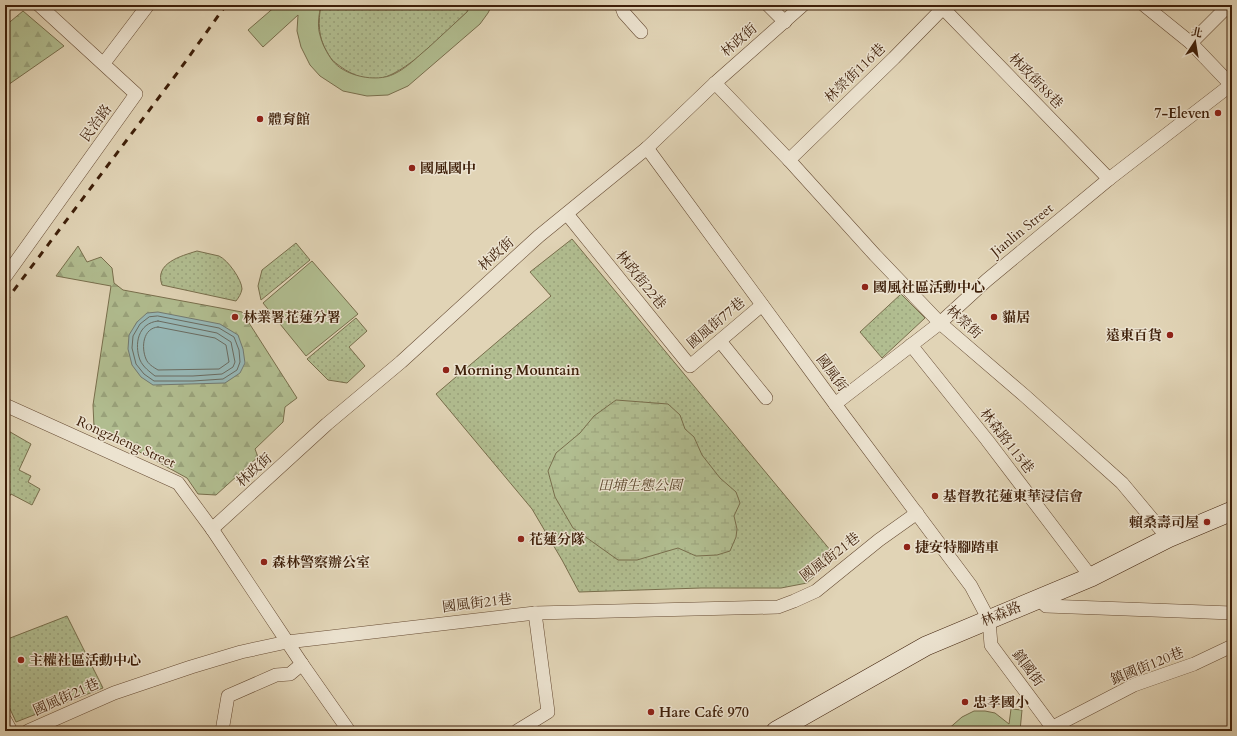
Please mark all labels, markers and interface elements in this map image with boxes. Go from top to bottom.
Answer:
street label: 林政街 [717,19,761,61]
north arrow [1175,22,1215,62]
text: 北 [1190,24,1204,41]
street label: 林榮街116巷 [821,39,889,107]
street label: 林政街88巷 [1005,49,1067,113]
street label: 民治路 [76,100,116,146]
place label: 7-Eleven [1154,104,1210,123]
marker: 7-Eleven [1213,108,1223,118]
place label: 體育館 [268,110,310,129]
marker: 體育館 [255,114,265,124]
place label: 國風國中 [420,159,476,178]
marker: 國風國中 [407,163,417,173]
street label: Jianlin Street [985,198,1058,262]
street label: 林政街 [474,233,518,275]
street label: 林政街22巷 [611,247,671,313]
place label: 國風社區活動中心 [873,278,985,297]
marker: 國風社區活動中心 [860,282,870,292]
street label: 國風街77巷 [683,293,749,353]
street label: 林榮街 [942,301,986,343]
place label: 林業署花蓮分署 [243,308,341,327]
place label: 貓居 [1002,308,1030,327]
marker: 林業署花蓮分署 [230,312,240,322]
marker: 貓居 [989,312,999,322]
place label: 遠東百貨 [1106,326,1162,345]
marker: 遠東百貨 [1165,330,1175,340]
street label: 國風街 [812,350,852,396]
place label: Morning Mountain [454,361,580,380]
marker: Morning Mountain [441,365,451,375]
street label: 林森路115巷 [976,405,1038,477]
street label: Rongzheng Street [73,412,179,473]
street label: 林政街 [232,449,276,491]
park label: 田埔生態公園 [598,476,684,495]
place label: 基督教花蓮東華浸信會 [943,487,1083,506]
marker: 基督教花蓮東華浸信會 [930,491,940,501]
place label: 賴桑壽司屋 [1129,513,1199,532]
marker: 賴桑壽司屋 [1202,517,1212,527]
street label: 國風街21巷 [796,528,864,586]
place label: 花蓮分隊 [529,530,585,549]
marker: 花蓮分隊 [516,534,526,544]
place label: 捷安特腳踏車 [915,538,999,557]
marker: 捷安特腳踏車 [902,542,912,552]
place label: 森林警察辦公室 [272,553,370,572]
marker: 森林警察辦公室 [259,557,269,567]
street label: 國風街21巷 [441,589,513,617]
street label: 林森路 [978,597,1024,631]
street label: 鎮國街120巷 [1108,643,1186,689]
street label: 鎮國街 [1008,646,1048,690]
place label: 主權社區活動中心 [29,651,141,670]
marker: 主權社區活動中心 [16,655,26,665]
street label: 國風街21巷 [30,674,102,720]
place label: 忠孝國小 [973,693,1029,712]
marker: 忠孝國小 [960,697,970,707]
place label: Hare Café 970 [659,703,749,722]
marker: Hare Café 970 [646,707,656,717]

